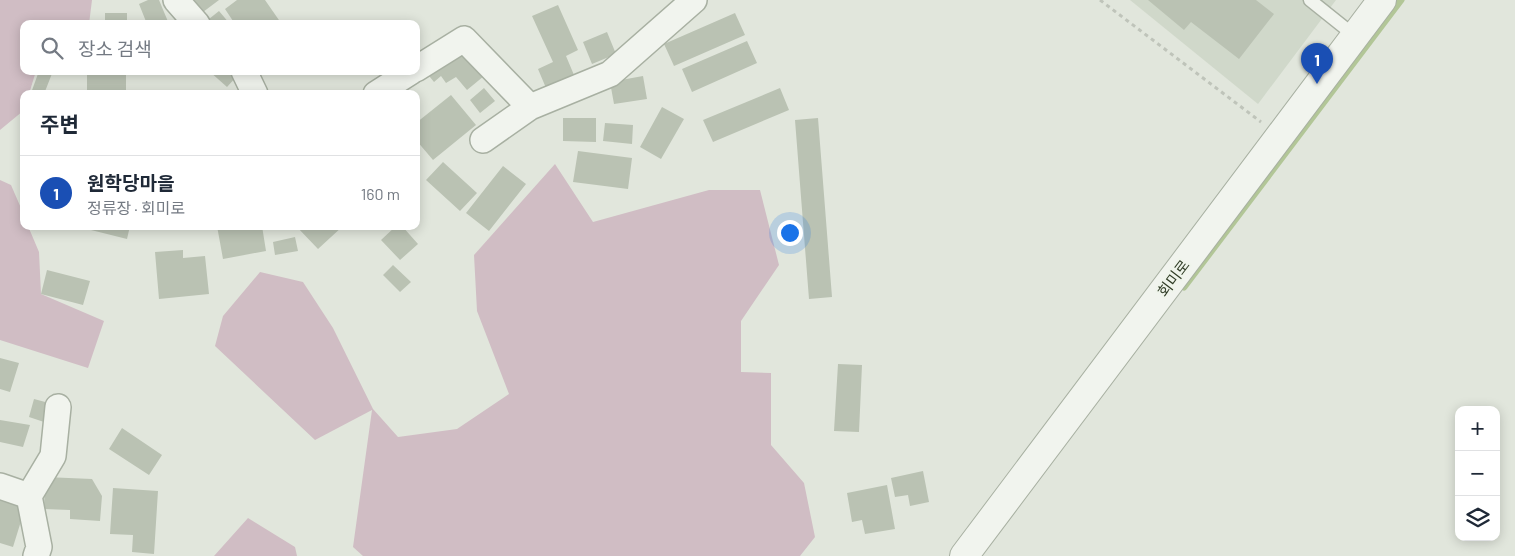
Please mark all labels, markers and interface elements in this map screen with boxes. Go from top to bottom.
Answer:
search box [20,20,420,75]
icon: search [38,34,66,62]
text: 장소 검색 [78,37,152,60]
pin: 1 [1301,43,1333,84]
text: 주변 [40,111,79,136]
text: 원학당마을 [87,171,174,194]
text: 1 [53,184,59,203]
text: 160 m [361,184,400,203]
text: 정류장 · 회미로 [87,198,185,217]
your location [777,220,803,246]
street label: 회미로 [1153,256,1193,300]
map controls [1455,406,1500,541]
button: + [1455,406,1500,451]
button: − [1455,451,1500,496]
button: layers [1455,496,1500,541]

